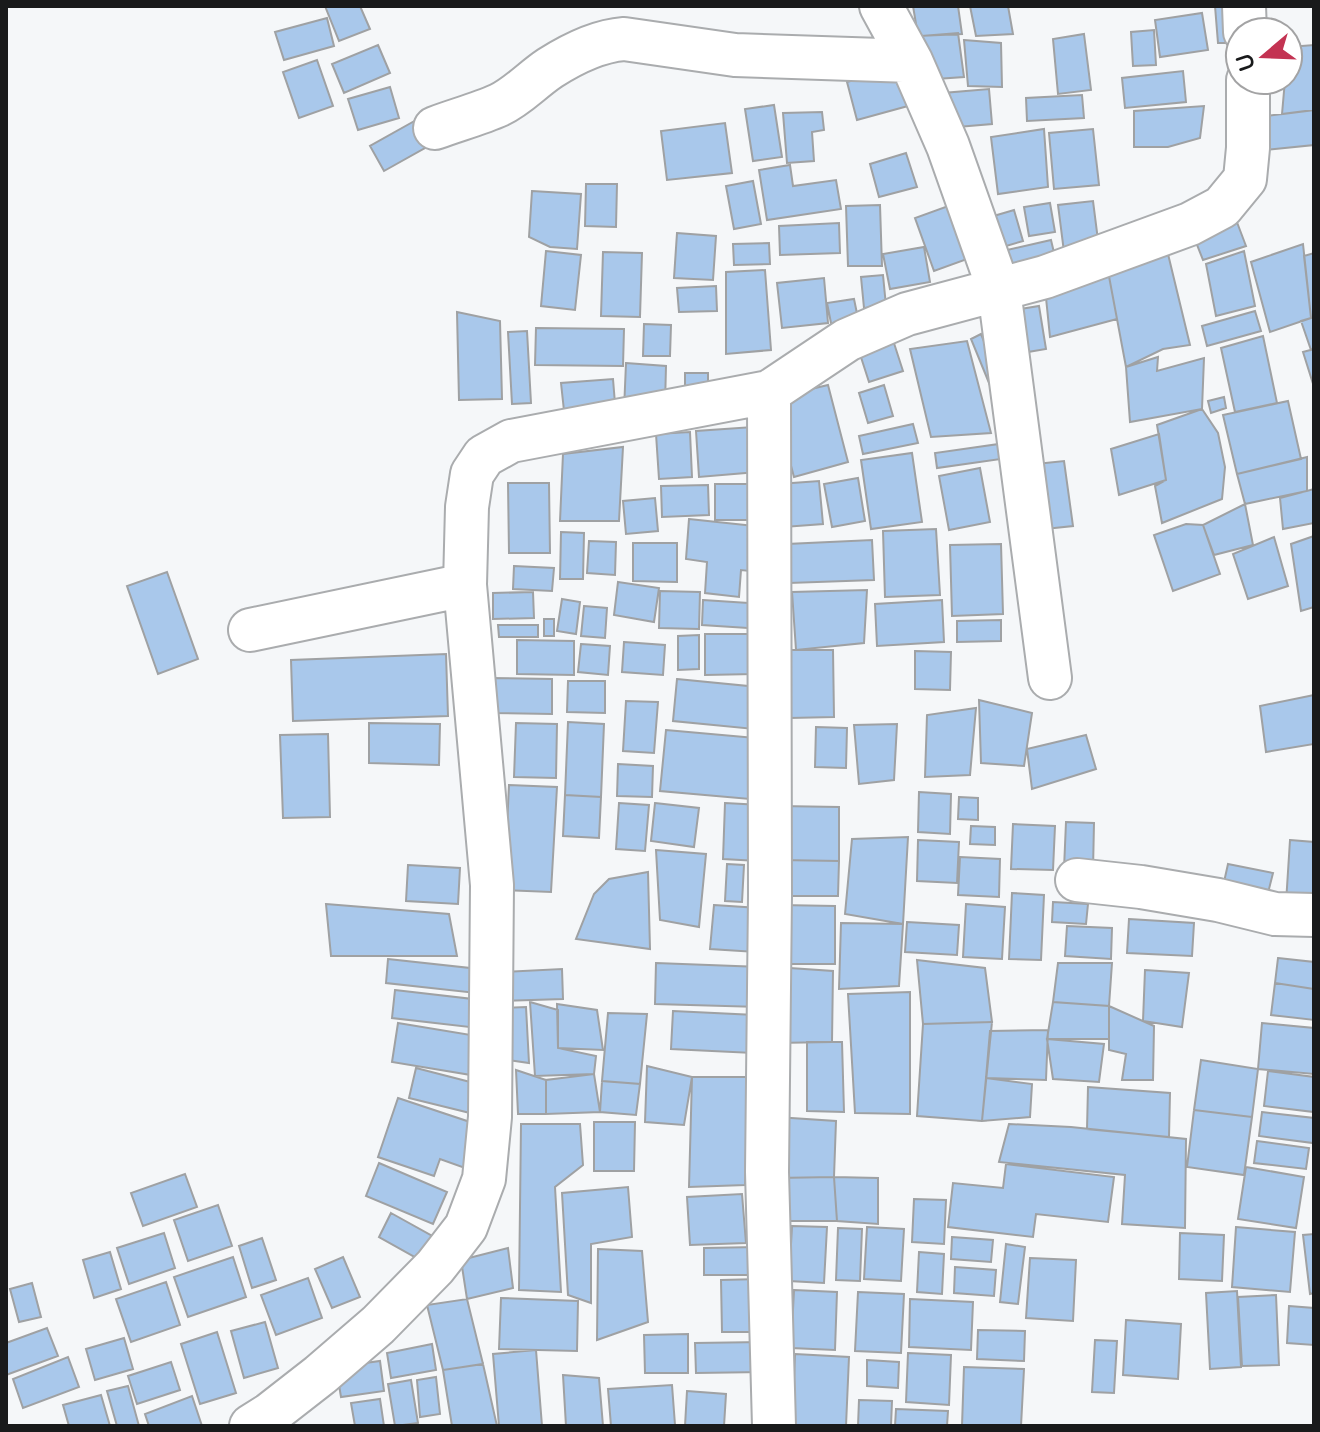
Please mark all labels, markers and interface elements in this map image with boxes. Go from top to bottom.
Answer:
north arrow [1224,16,1304,96]
text: U [1231,50,1261,74]

